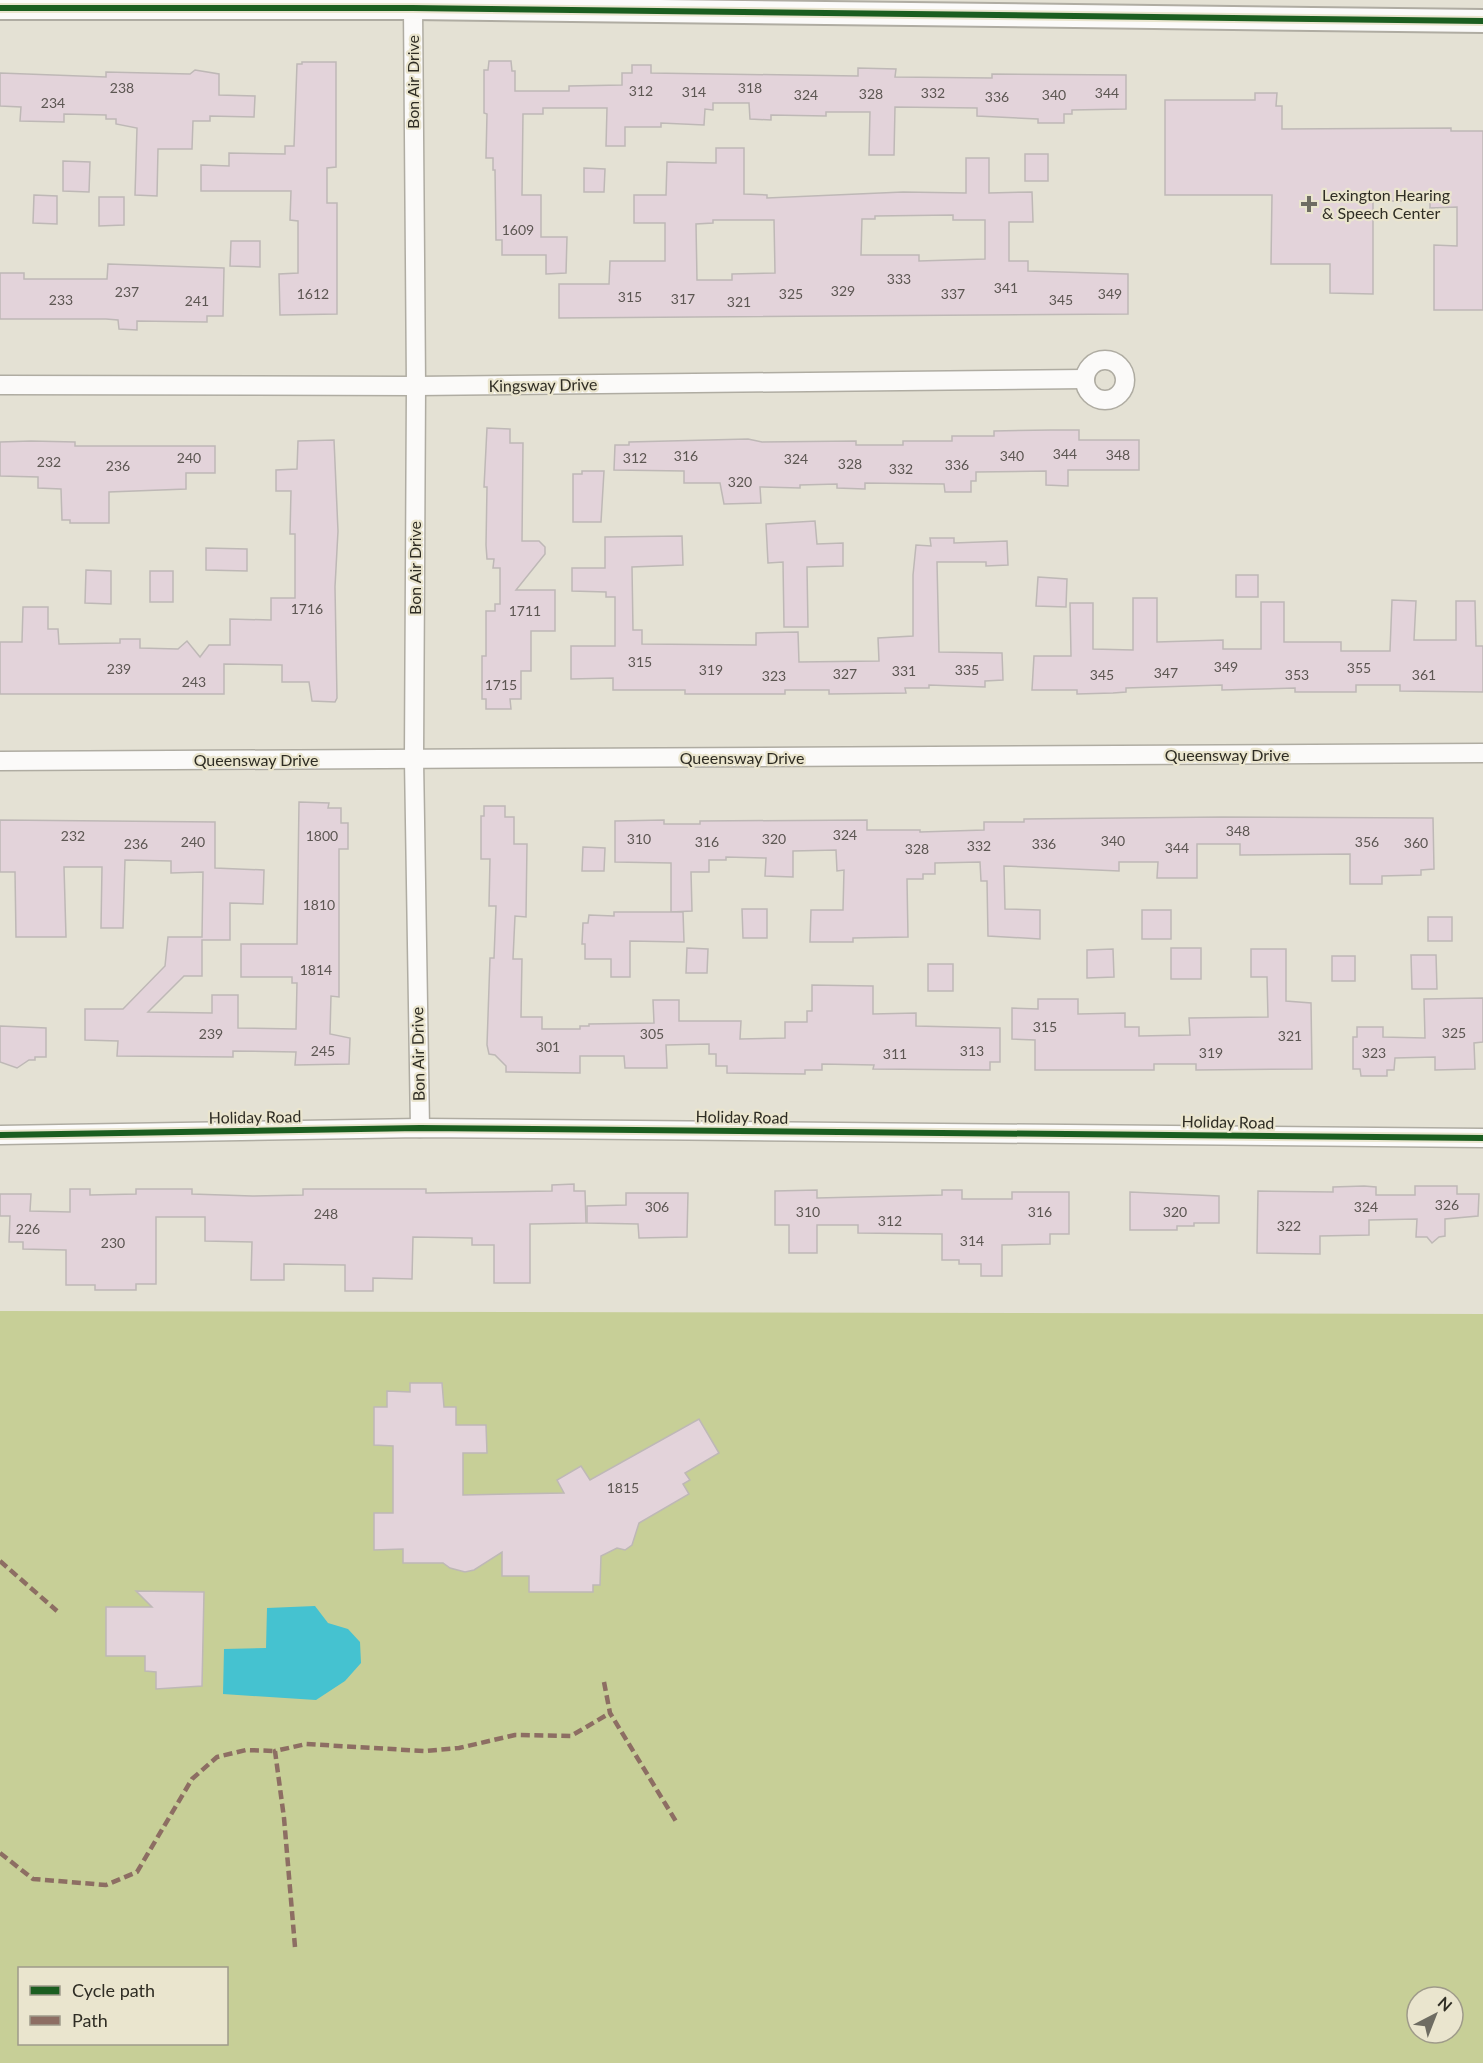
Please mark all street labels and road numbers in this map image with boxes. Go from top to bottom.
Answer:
street label: Bon Air Drive [403,35,422,129]
street label: Kingsway Drive [488,374,598,395]
street label: Bon Air Drive [405,521,424,615]
street label: Queensway Drive [1165,745,1289,764]
street label: Queensway Drive [680,748,804,767]
street label: Queensway Drive [194,750,318,769]
street label: Bon Air Drive [407,1007,428,1101]
street label: Holiday Road [208,1106,302,1127]
street label: Holiday Road [695,1106,789,1127]
street label: Holiday Road [1181,1111,1275,1132]

